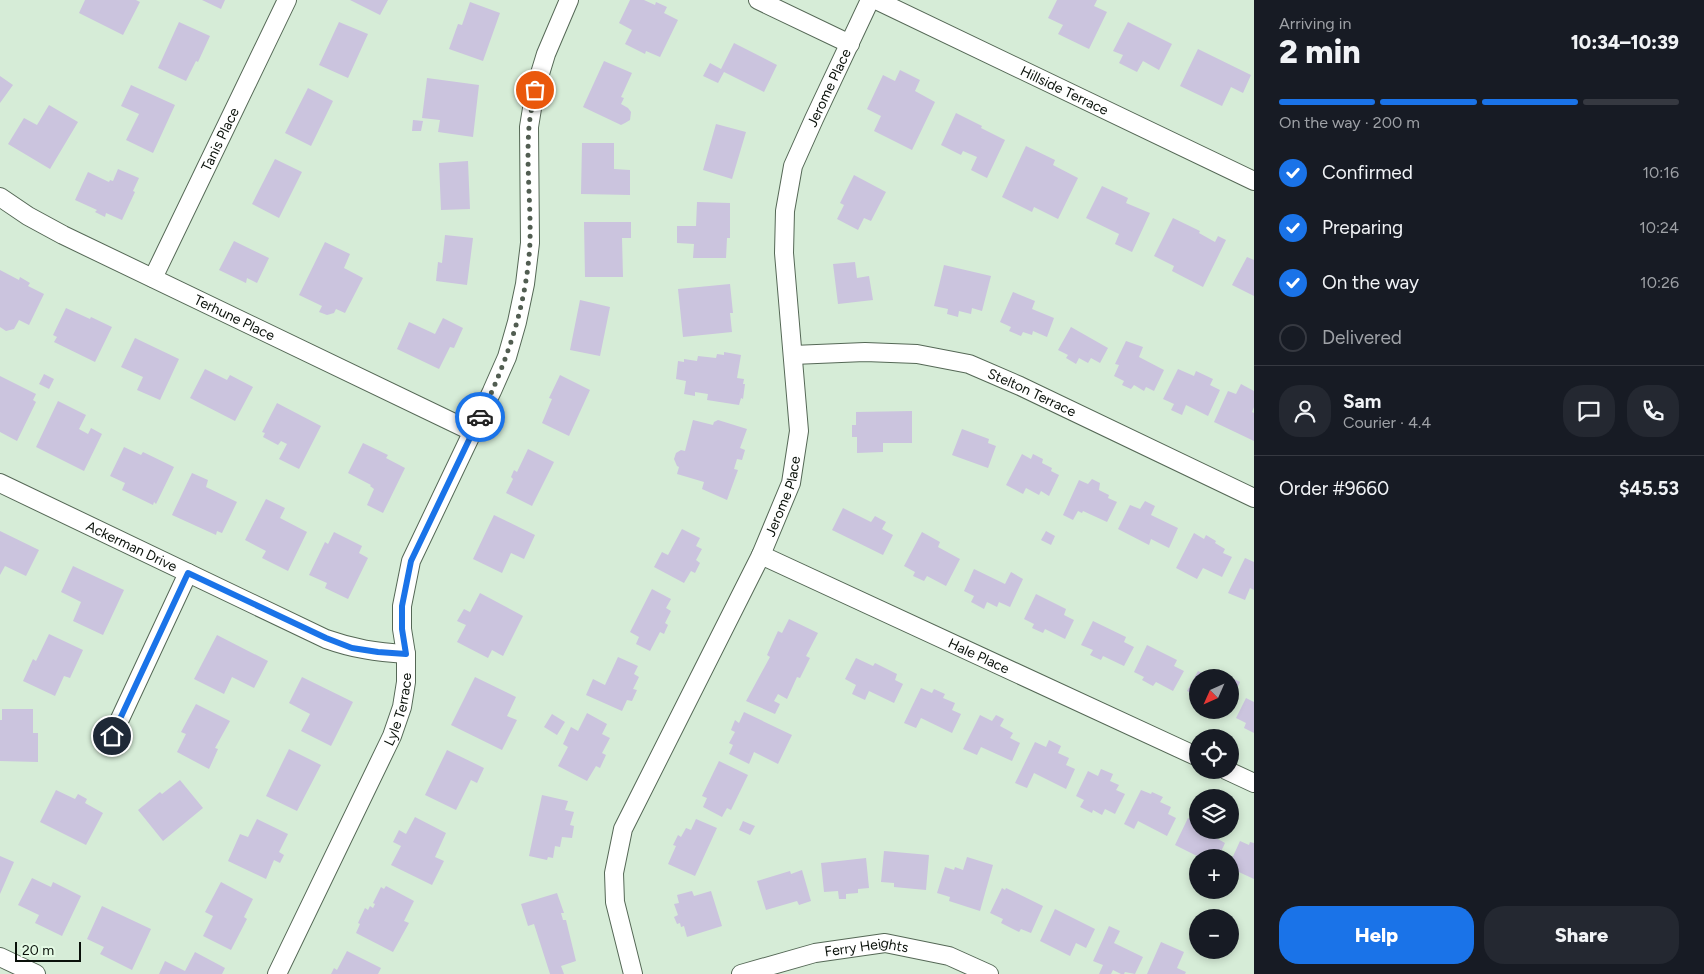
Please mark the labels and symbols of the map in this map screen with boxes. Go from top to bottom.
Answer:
street label: Jerome Place [804,46,855,130]
street label: Hillside Terrace [1018,62,1111,119]
pin [514,69,556,111]
street label: Tanis Place [198,105,243,174]
street label: Terhune Place [191,291,278,345]
street label: Stelton Terrace [985,365,1079,421]
courier [455,392,505,442]
street label: Jerome Place [762,455,804,539]
street label: Ackerman Drive [83,517,180,576]
street label: Hale Place [945,635,1012,678]
north arrow [1189,669,1239,719]
street label: Lyle Terrace [380,672,415,749]
pin [91,715,133,757]
street label: Ferry Heights [823,934,910,961]
scale bar [15,939,81,962]

